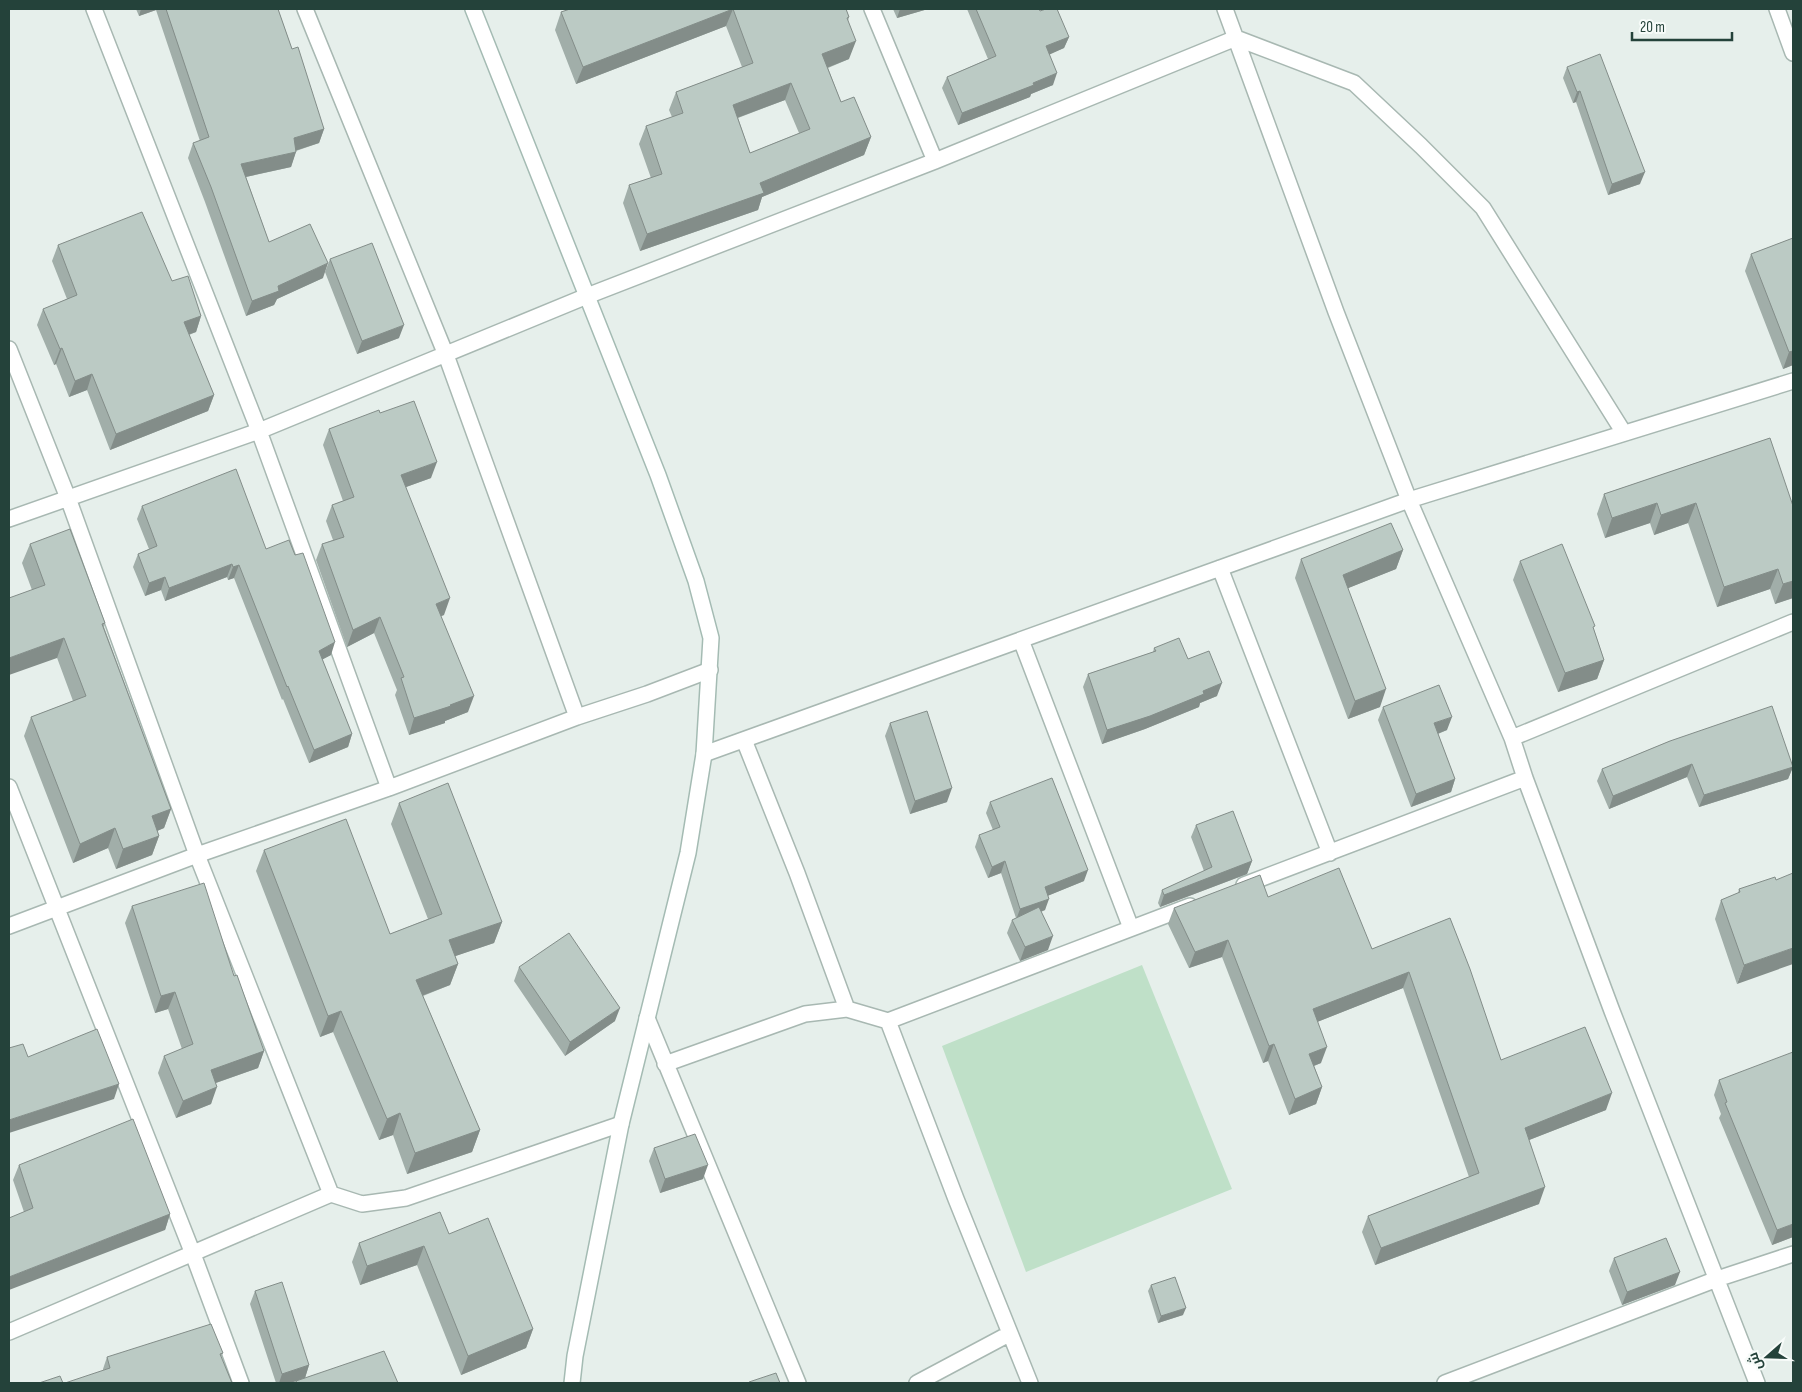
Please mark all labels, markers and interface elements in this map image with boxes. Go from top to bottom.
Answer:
scale bar [1632,10,1732,42]
text: 20 m [1640,18,1665,37]
north arrow [1742,1332,1792,1382]
text: ش [1744,1350,1766,1373]

